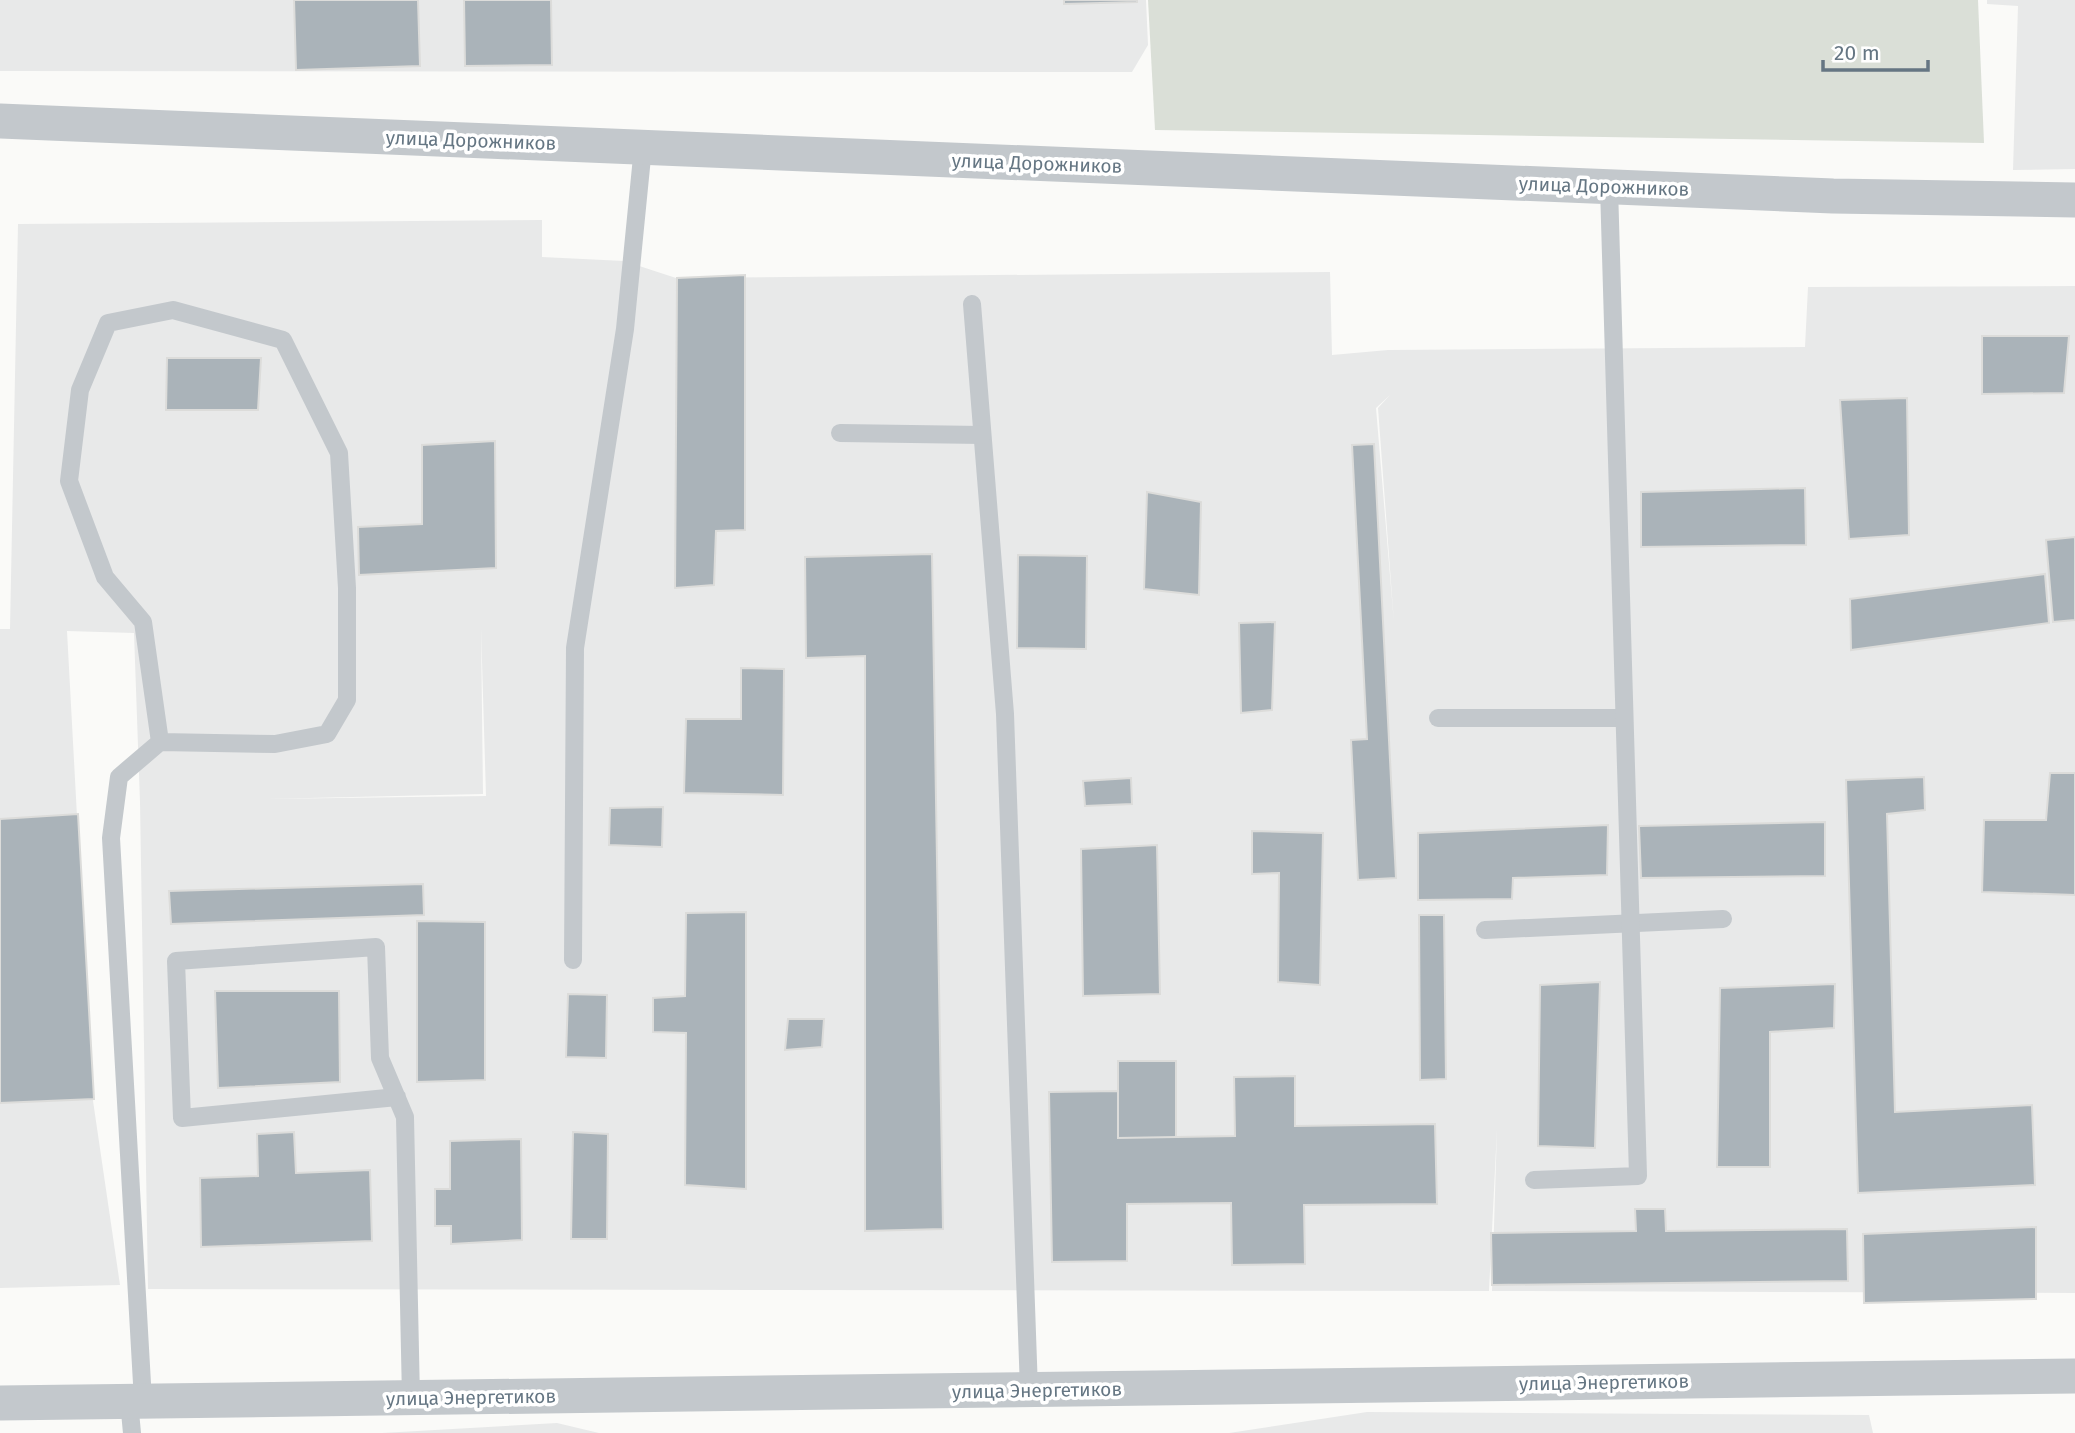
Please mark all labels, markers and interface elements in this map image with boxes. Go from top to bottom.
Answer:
scale bar [1823,28,1928,72]
text: 20 m [1834,40,1880,66]
street label: улица Дорожников [385,126,557,155]
street label: улица Дорожников [951,149,1123,178]
street label: улица Дорожников [1518,172,1690,201]
street label: улица Энергетиков [1519,1370,1689,1395]
street label: улица Энергетиков [952,1378,1122,1403]
street label: улица Энергетиков [386,1385,556,1410]

